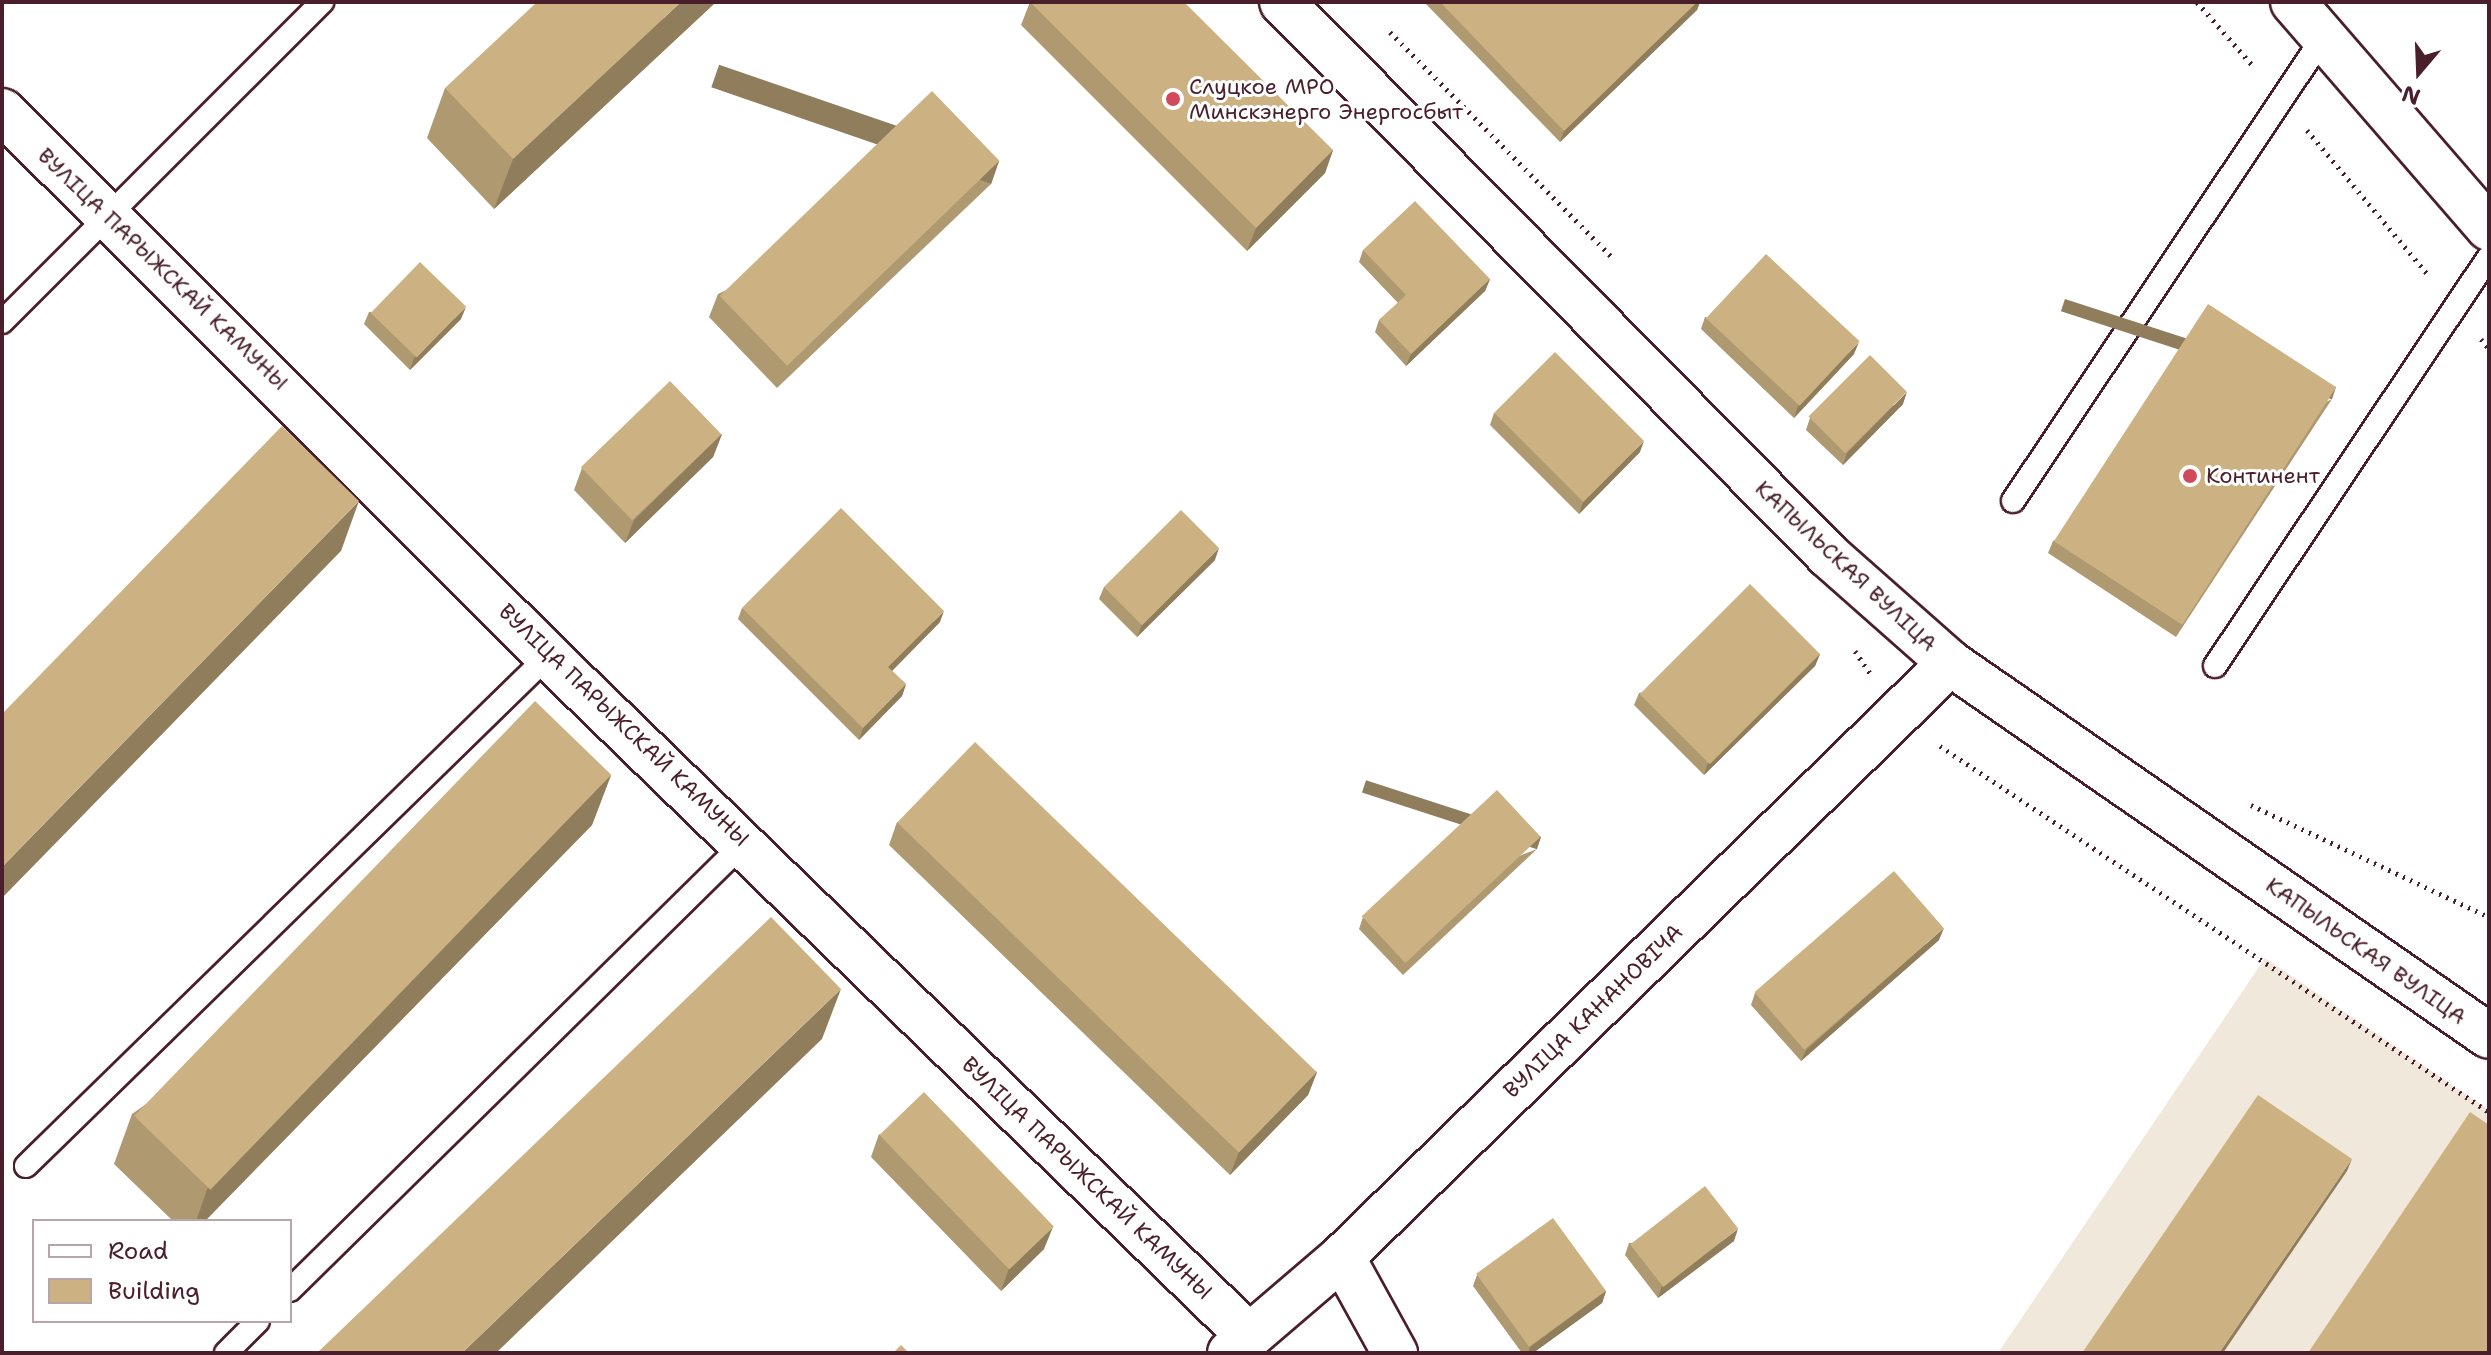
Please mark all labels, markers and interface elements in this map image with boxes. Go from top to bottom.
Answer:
north arrow [2379,32,2459,112]
place label: Слуцкое МРО Минскэнерго Энергосбыт [1189,73,1463,124]
text: N [2398,79,2424,112]
marker: Слуцкое МРО Минскэнерго Энергосбыт [1164,90,1182,108]
street label: ВУЛІЦА ПАРЫЖСКАЙ КАМУНЫ [32,142,294,396]
place label: Континент [2206,463,2320,489]
marker: Континент [2181,467,2199,485]
street label: КАПЫЛЬСКАЯ ВУЛІЦА [1750,475,1942,657]
street label: ВУЛІЦА ПАРЫЖСКАЙ КАМУНЫ [493,598,755,852]
street label: КАПЫЛЬСКАЯ ВУЛІЦА [2261,872,2471,1030]
street label: ВУЛІЦА КАНАНОВІЧА [1498,919,1688,1103]
street label: ВУЛІЦА ПАРЫЖСКАЙ КАМУНЫ [956,1051,1218,1305]
legend [32,1219,292,1323]
text: Road [108,1235,168,1267]
text: Building [108,1275,200,1307]

